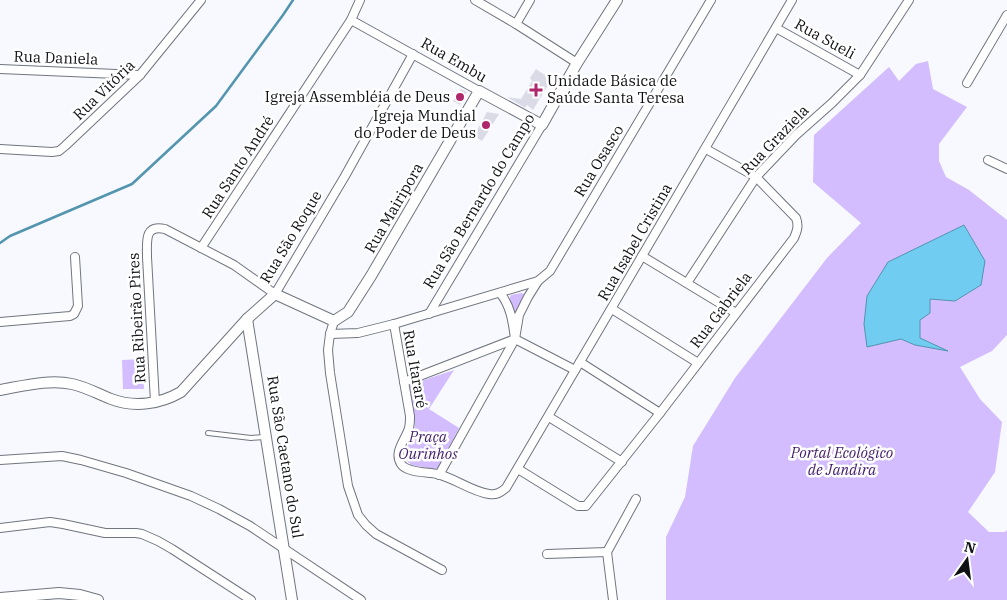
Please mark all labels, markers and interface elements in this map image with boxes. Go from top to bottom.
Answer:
street label: Rua Sueli [792,14,859,63]
street label: Rua Embu [418,33,491,86]
street label: Rua Daniela [13,47,99,68]
street label: Rua Vitória [69,55,139,124]
place label: Unidade Básica de Saúde Santa Teresa [547,71,685,107]
marker: Unidade Básica de Saúde Santa Teresa [529,83,543,97]
place label: Igreja Assembléia de Deus [265,87,450,106]
marker: Igreja Assembléia de Deus [454,91,466,103]
street label: Rua Graziela [737,101,813,179]
place label: Igreja Mundial do Poder de Deus [354,106,476,142]
street label: Rua São Bernardo do Campo [419,110,538,292]
street label: Rua Santo André [197,112,278,222]
marker: Igreja Mundial do Poder de Deus [480,119,492,131]
street label: Rua Osasco [570,121,627,200]
street label: Rua Mairipora [360,159,427,256]
street label: Rua Isabel Cristina [593,180,676,304]
street label: Rua São Roque [255,187,326,286]
street label: Rua Ribeirão Pires [124,252,149,384]
street label: Rua Gabriela [686,268,756,352]
street label: Rua Itararé [399,328,432,410]
street label: Rua São Caetano do Sul [263,374,308,540]
park label: Praça Ourinhos [398,427,458,463]
park label: Portal Ecológico de Jandira [790,443,893,479]
north arrow [942,535,992,585]
text: N [963,537,978,557]

